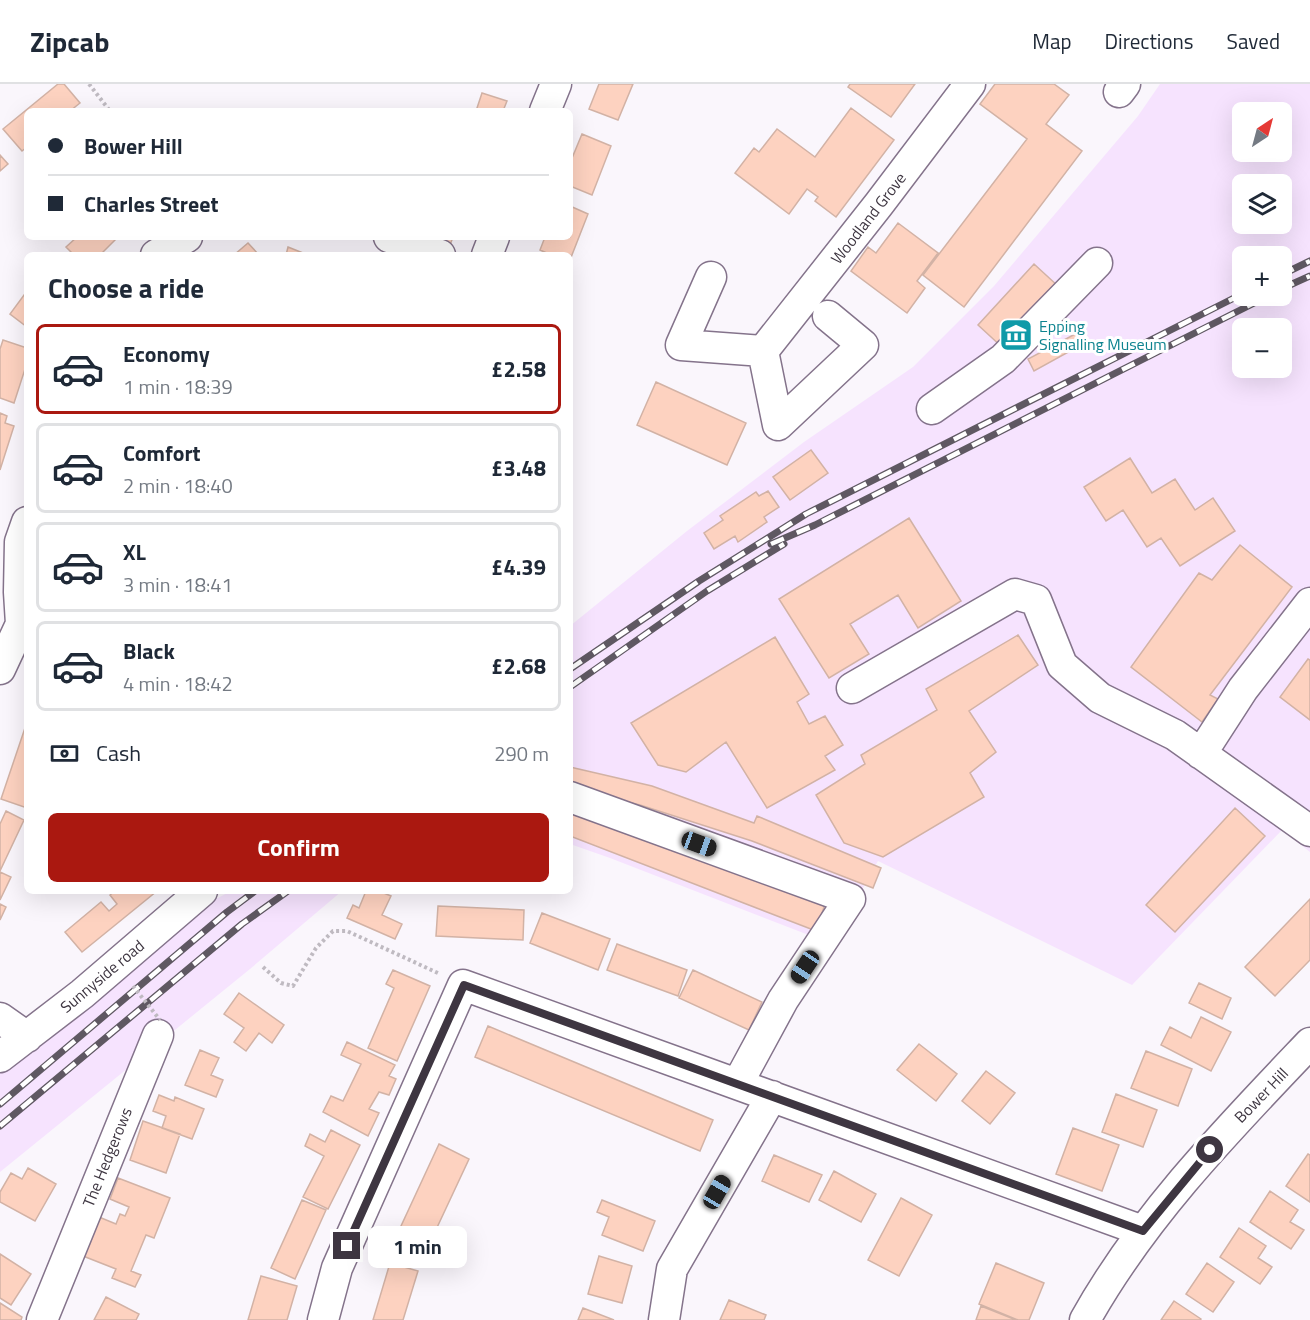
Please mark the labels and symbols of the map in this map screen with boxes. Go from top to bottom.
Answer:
north arrow [1232,102,1292,162]
street label: Woodland Grove [824,167,912,269]
place label: Epping Signalling Museum [1039,314,1167,356]
museum icon: Epping Signalling Museum [998,317,1034,353]
car [679,829,719,859]
street label: Sunnyside road [55,934,149,1018]
car [787,947,823,987]
street label: Bower Hill [1228,1062,1294,1128]
street label: The Hedgerows [76,1104,138,1210]
route start [1196,1136,1223,1163]
car [700,1172,734,1212]
callout: 1 min [368,1225,467,1267]
route end [333,1232,360,1259]

